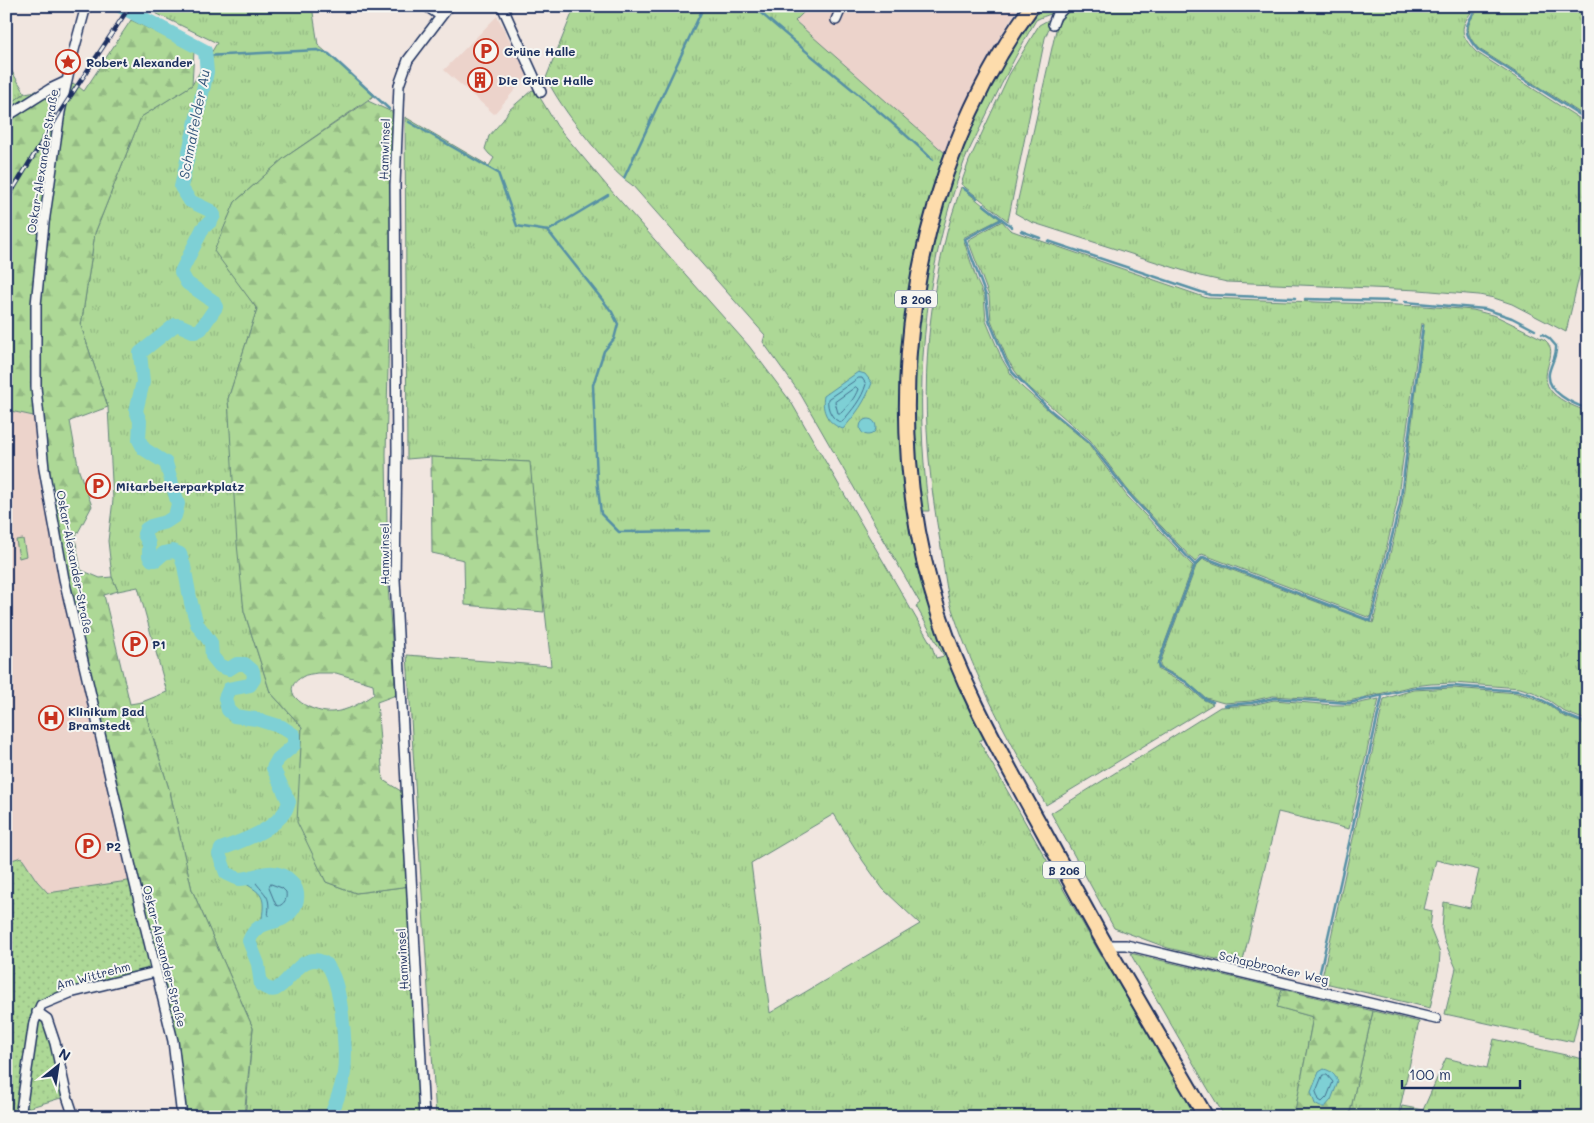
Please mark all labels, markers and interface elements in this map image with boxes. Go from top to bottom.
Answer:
parking icon: Grüne Halle [473,38,499,64]
place label: Grüne Halle [504,43,575,59]
place icon: Robert Alexander [55,49,81,75]
place label: Robert Alexander [86,54,193,70]
water label: Schmalfelder Au [174,67,214,181]
building icon: Die Grüne Halle [467,67,493,93]
place label: Die Grüne Halle [498,72,594,88]
street label: Oskar-Alexander-Straße [23,88,61,234]
street label: Hamwinsel [375,118,393,180]
road number: B 206 [895,290,937,308]
parking icon: Mitarbeiterparkplatz [85,473,111,499]
place label: Mitarbeiterparkplatz [116,478,244,494]
street label: Oskar-Alexander-Straße [53,489,97,635]
street label: Hamwinsel [376,523,392,585]
parking icon: P1 [122,631,148,657]
place label: P1 [152,636,166,652]
place label: Klinikum Bad Bramstedt [68,703,145,733]
hospital icon: Klinikum Bad Bramstedt [38,705,64,731]
parking icon: P2 [75,833,101,859]
place label: P2 [106,838,121,854]
road number: B 206 [1043,862,1085,878]
street label: Oskar-Alexander-Straße [140,883,190,1029]
street label: Hamwinsel [392,928,412,990]
street label: Schapbrooker Weg [1218,947,1330,987]
street label: Am Wittrehm [54,957,132,993]
north arrow [32,1040,82,1090]
text: N [55,1043,74,1065]
scale bar [1402,1058,1519,1090]
text: 100 m [1409,1064,1451,1084]

